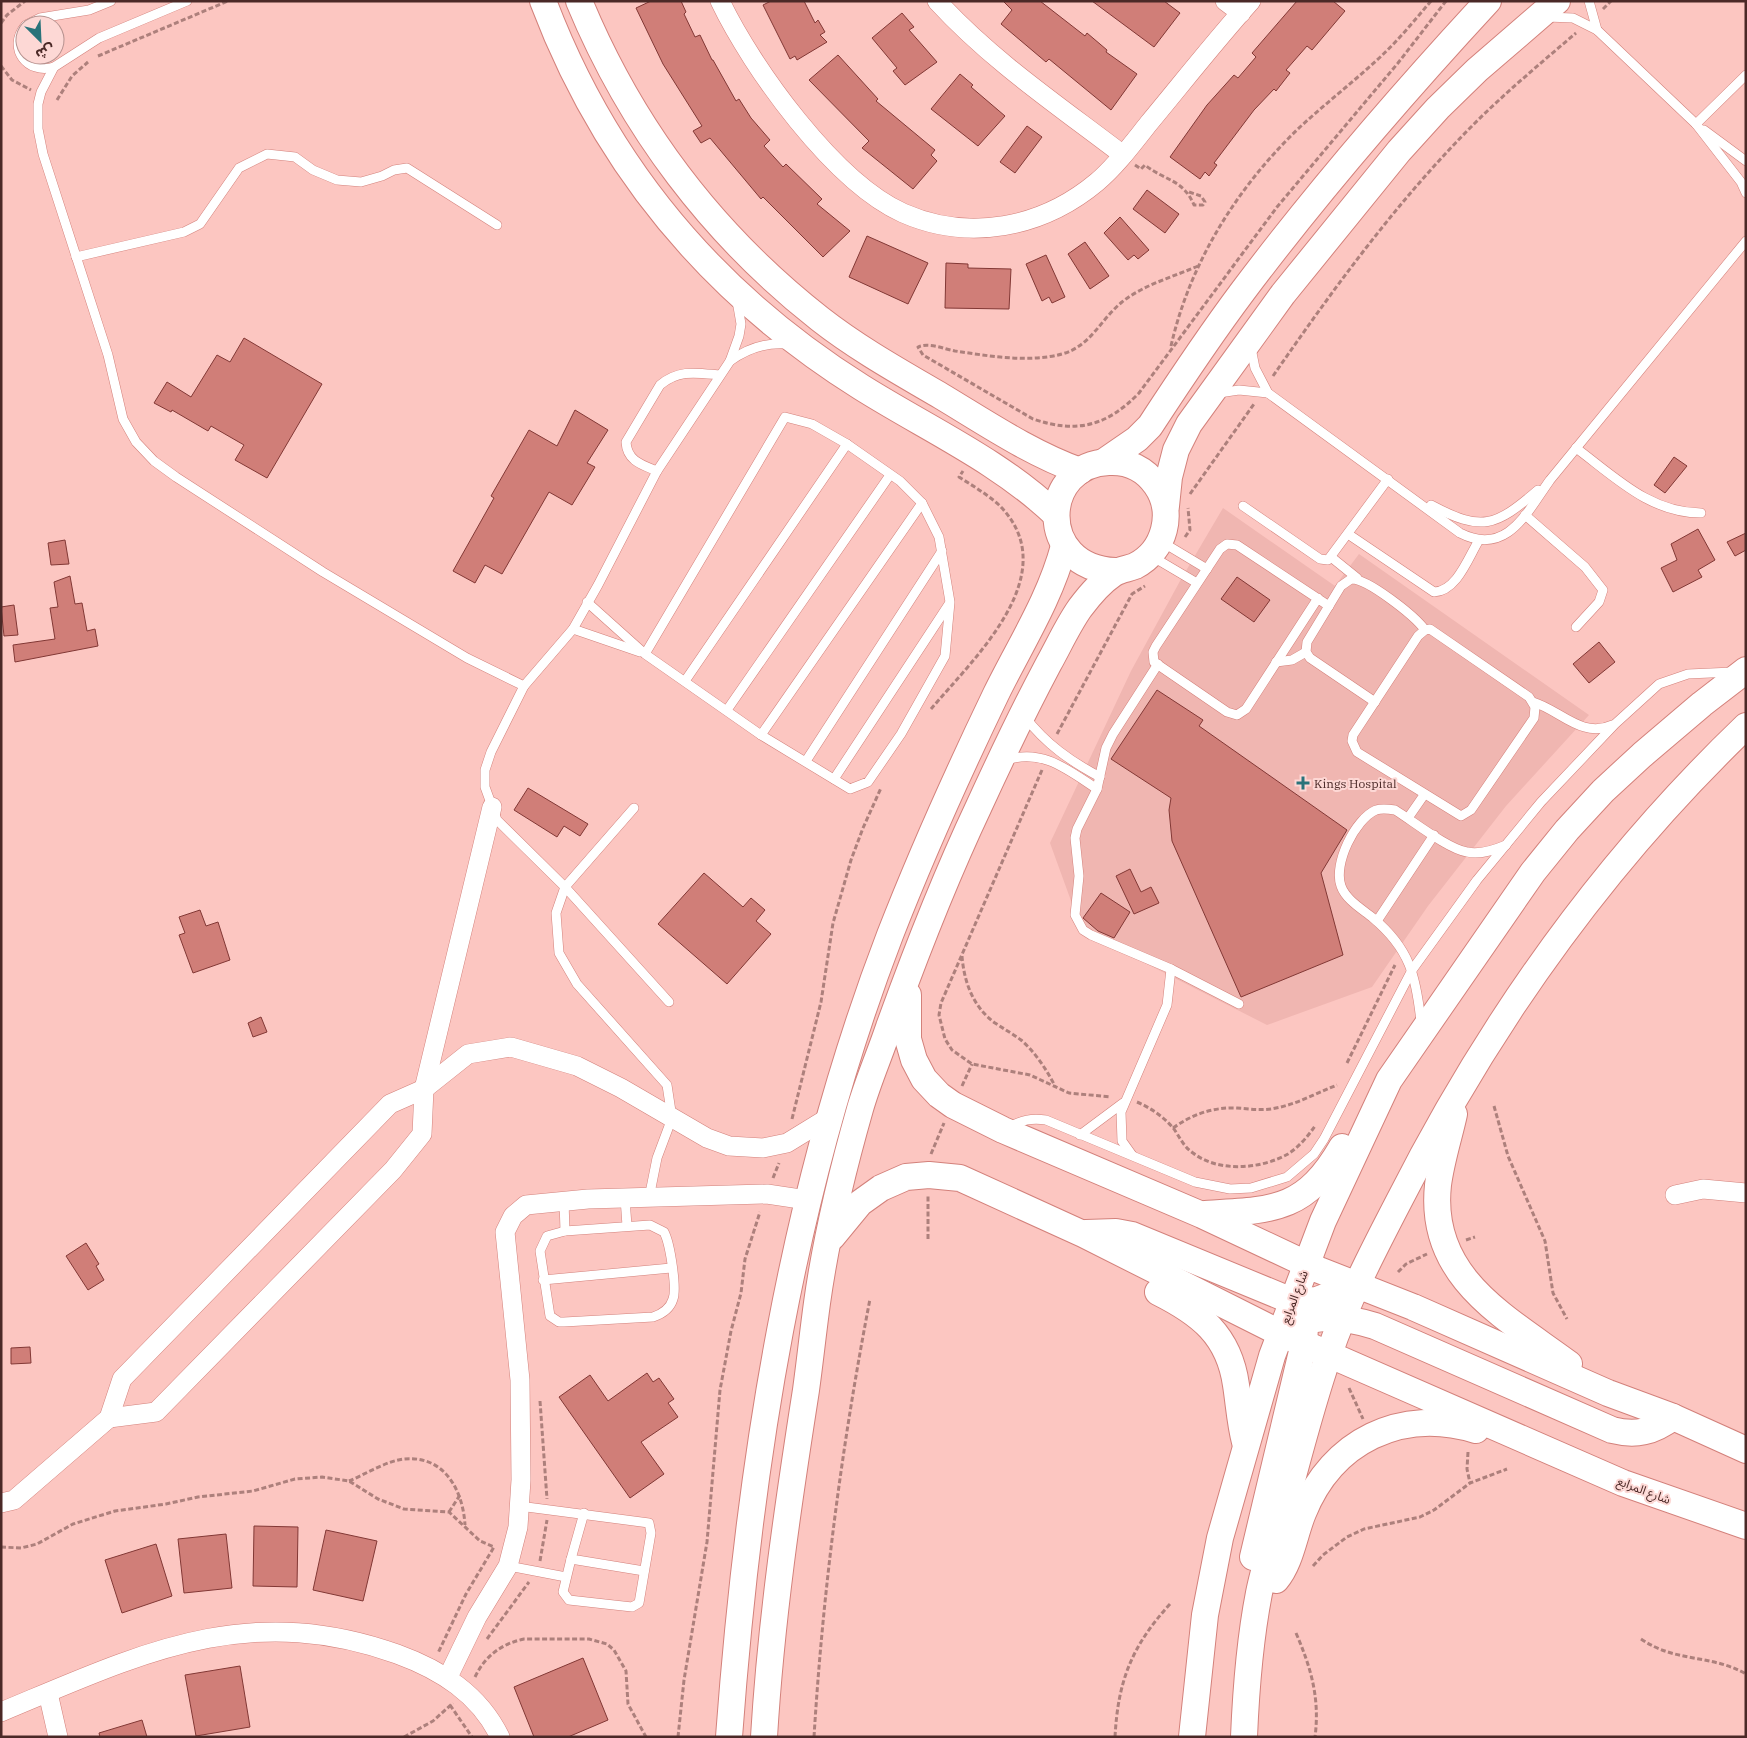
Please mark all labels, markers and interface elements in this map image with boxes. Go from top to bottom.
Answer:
north arrow [15,15,65,65]
text: ش [33,40,58,64]
marker: Kings Hospital [1296,776,1310,790]
place label: Kings Hospital [1314,776,1397,791]
street label: شارع المرابع [1277,1268,1313,1327]
street label: شارع المرابع [1614,1473,1673,1509]

